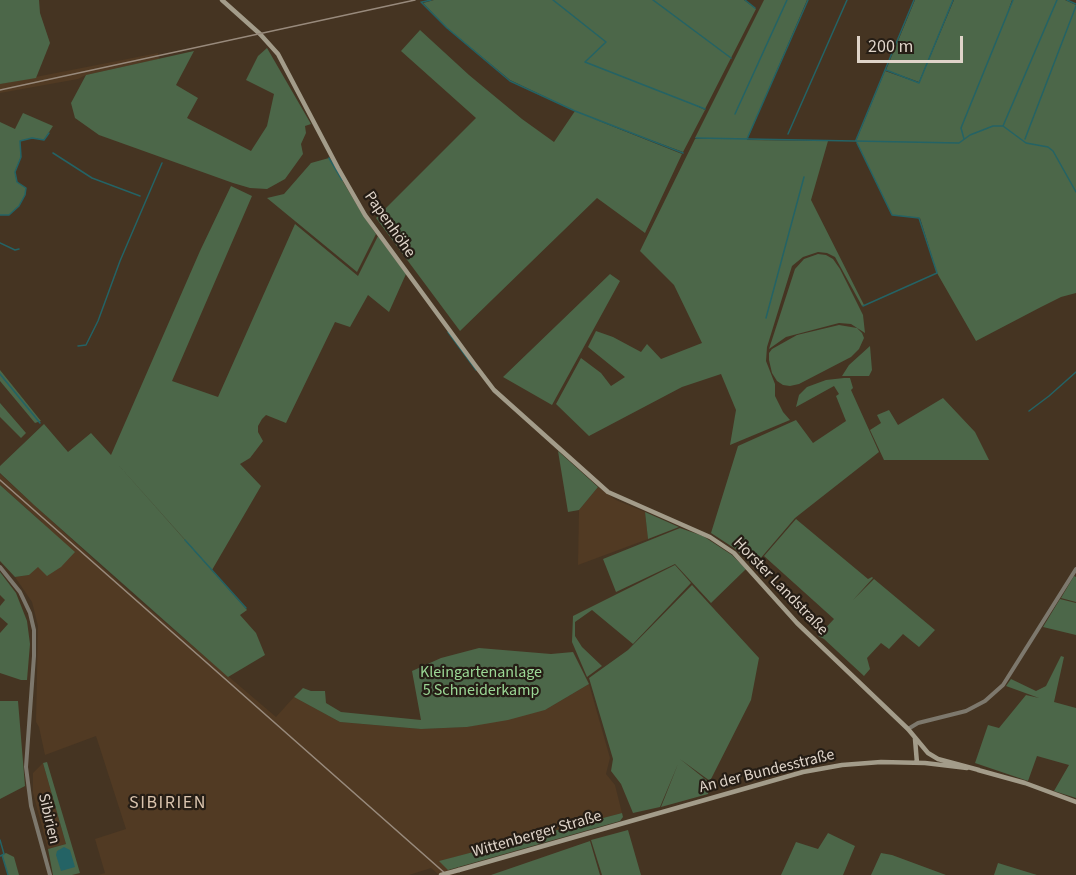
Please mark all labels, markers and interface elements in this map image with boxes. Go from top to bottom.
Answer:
scale bar [860,24,966,62]
text: 200 m [868,34,913,59]
street label: Papenhöhe [359,188,419,262]
street label: Horster Landstraße [728,534,832,640]
park label: Kleingartenanlage 5 Schneiderkamp [420,663,542,701]
street label: An der Bundesstraße [697,746,837,798]
street label: Sibirien [33,792,63,846]
district label: SIBIRIEN [129,793,207,815]
street label: Wittenberger Straße [470,807,604,863]

